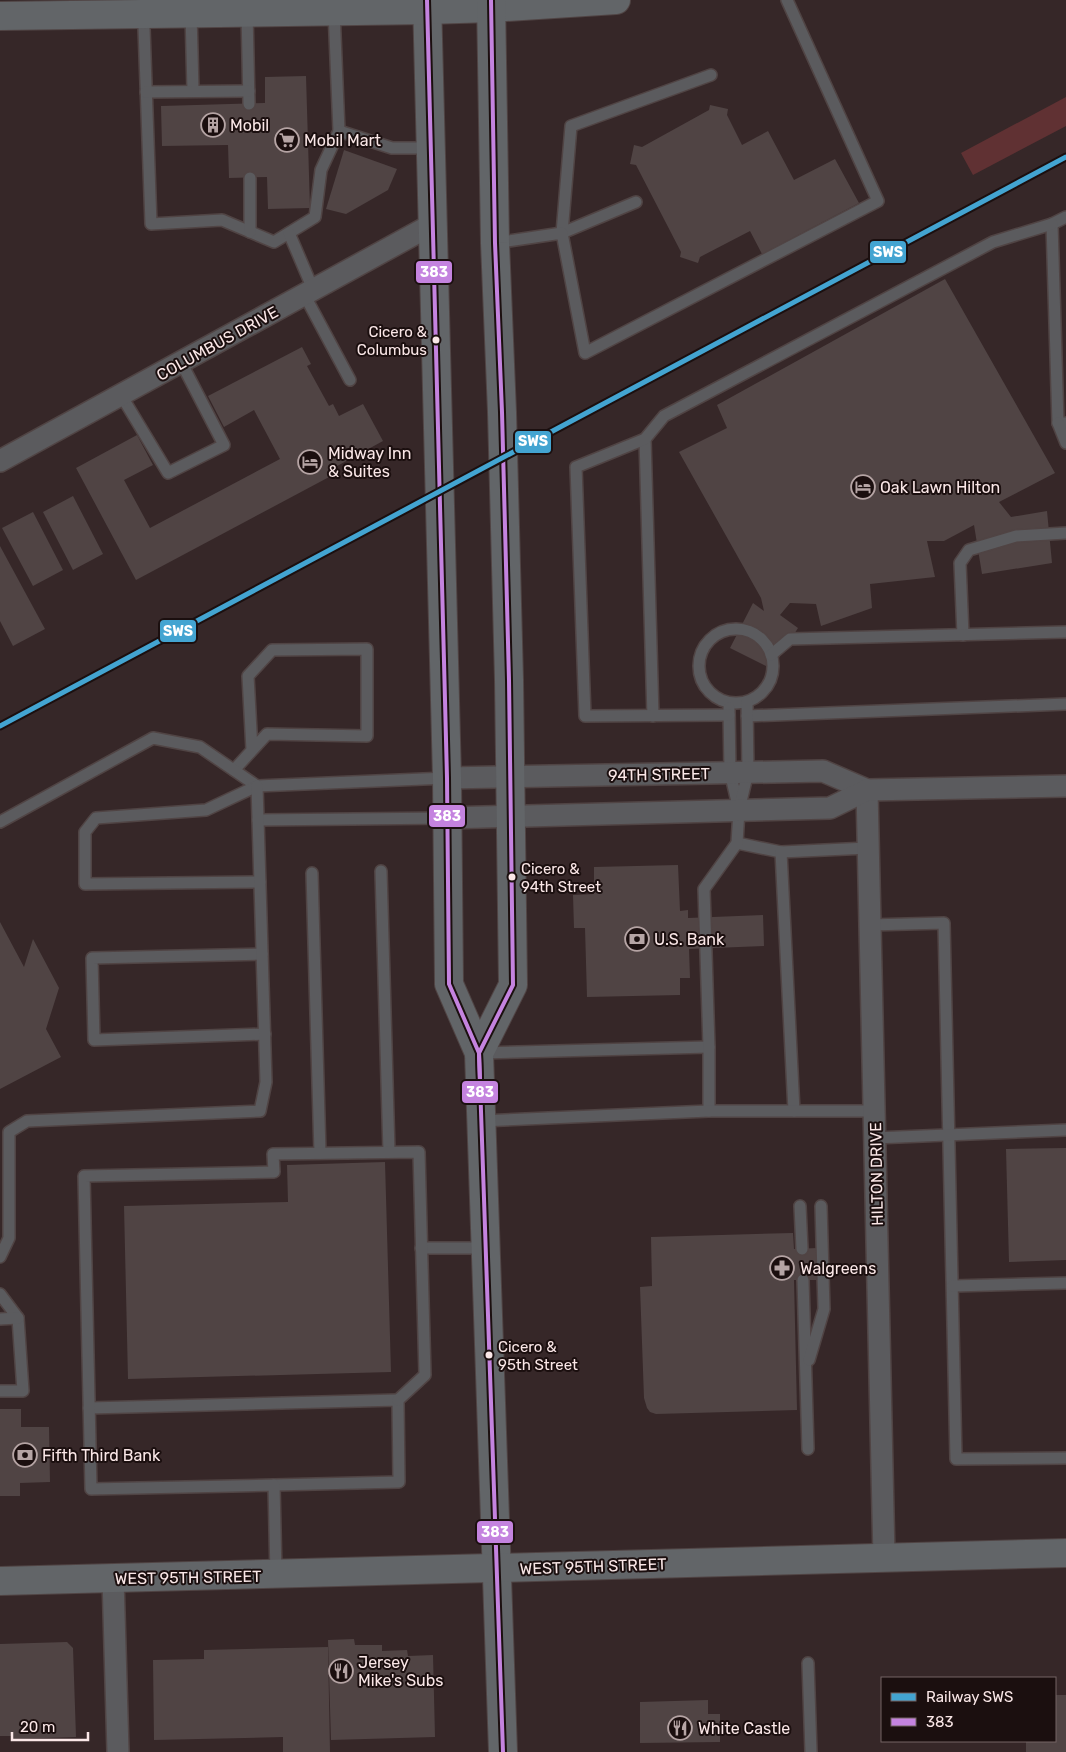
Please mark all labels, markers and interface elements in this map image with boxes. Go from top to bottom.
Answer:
building icon: Mobil [200,112,226,138]
place label: Mobil [230,116,269,135]
supermarket icon: Mobil Mart [274,127,300,153]
place label: Mobil Mart [304,131,381,150]
line badge: SWS [869,240,907,264]
text: SWS [873,244,903,261]
line badge: 383 [415,260,453,284]
text: 383 [420,264,448,281]
street label: COLUMBUS DRIVE [153,302,281,385]
place label: Cicero & Columbus [357,323,428,359]
marker: Cicero & Columbus [431,335,441,345]
line badge: SWS [514,430,552,454]
text: SWS [518,433,548,450]
place label: Midway Inn & Suites [328,444,411,481]
hotel icon: Midway Inn & Suites [297,449,323,475]
hotel icon: Oak Lawn Hilton [850,474,876,500]
place label: Oak Lawn Hilton [880,478,1000,497]
line badge: SWS [159,619,197,643]
text: SWS [163,623,193,640]
street label: 94TH STREET [608,764,710,785]
line badge: 383 [428,804,466,828]
text: 383 [433,808,461,825]
place label: Cicero & 94th Street [521,860,601,896]
marker: Cicero & 94th Street [507,872,517,882]
bank icon: U.S. Bank [624,926,650,952]
place label: U.S. Bank [654,930,725,949]
line badge: 383 [461,1080,499,1104]
text: 383 [466,1084,494,1101]
street label: HILTON DRIVE [866,1122,887,1226]
pharmacy icon: Walgreens [769,1255,795,1281]
place label: Walgreens [800,1259,876,1278]
place label: Cicero & 95th Street [498,1338,578,1374]
marker: Cicero & 95th Street [484,1350,494,1360]
bank icon: Fifth Third Bank [12,1442,38,1468]
place label: Fifth Third Bank [42,1446,161,1465]
line badge: 383 [476,1520,514,1544]
text: 383 [481,1524,509,1541]
street label: WEST 95TH STREET [519,1554,667,1579]
street label: WEST 95TH STREET [114,1567,262,1588]
place label: Jersey Mike's Subs [358,1653,443,1690]
restaurant icon: Jersey Mike's Subs [328,1658,354,1684]
legend [881,1677,1056,1742]
text: Railway SWS [926,1688,1013,1706]
scale bar [12,1710,89,1742]
text: 383 [926,1713,954,1731]
restaurant icon: White Castle [667,1715,693,1741]
text: 20 m [20,1718,55,1736]
place label: White Castle [698,1719,790,1738]

